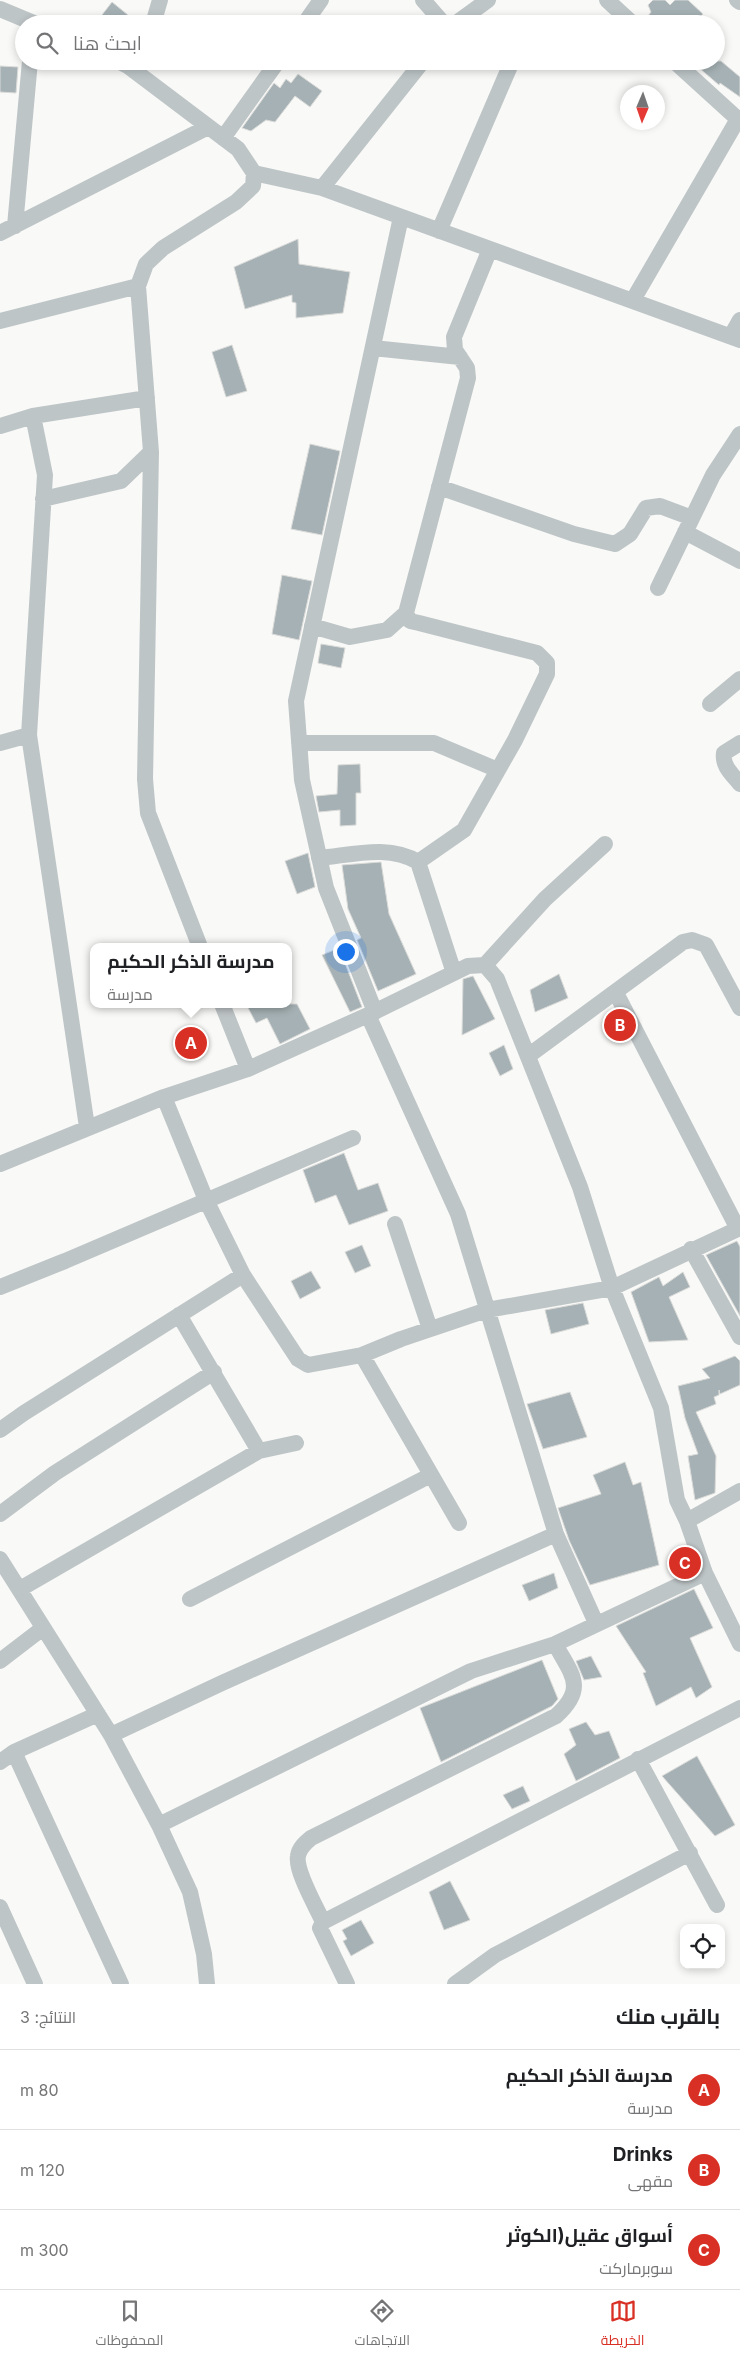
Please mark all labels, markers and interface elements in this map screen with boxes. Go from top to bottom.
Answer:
search box [15,15,725,70]
icon: search [33,29,61,57]
text: ابحث هنا [73,32,142,55]
north arrow [620,85,665,130]
your location [333,939,359,965]
popup [90,943,292,1008]
text: مدرسة الذكر الحكيم [107,950,275,973]
text: مدرسة [107,984,153,1004]
pin: B [604,1006,636,1044]
pin: A [175,1024,207,1062]
pin: C [669,1544,701,1582]
map controls [680,1924,725,1969]
button: locate [680,1924,725,1969]
text: بالقرب منك [616,2004,720,2029]
text: النتائج: 3 [20,2007,76,2027]
text: مدرسة الذكر الحكيم [506,2064,673,2087]
text: 80 m [20,2080,59,2100]
text: A [698,2080,710,2100]
text: مدرسة [627,2098,673,2118]
text: Drinks [613,2143,673,2166]
text: 120 m [20,2160,65,2180]
text: B [699,2160,709,2180]
text: مقهى [628,2171,673,2191]
text: أسواق عقيل(الكوثر [507,2224,673,2247]
text: 300 m [20,2240,69,2260]
text: C [698,2240,710,2260]
text: سوبرماركت [599,2258,673,2278]
tab: المحفوظات [95,2297,164,2353]
tab: الاتجاهات [355,2297,410,2353]
tab: الخريطة [601,2297,645,2353]

